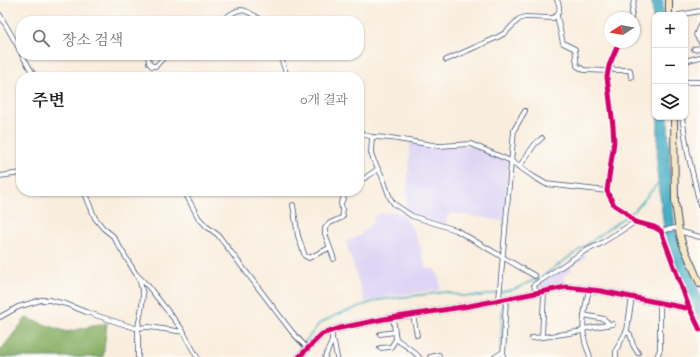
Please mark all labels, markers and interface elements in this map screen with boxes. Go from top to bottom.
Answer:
north arrow [604,12,640,48]
map controls [652,12,688,120]
button: + [652,12,688,48]
search box [16,16,364,60]
icon: search [30,27,52,49]
text: 장소 검색 [62,31,123,49]
button: − [652,48,688,84]
button: layers [652,84,688,120]
text: 주변 [32,90,65,111]
text: 0개 결과 [300,92,348,108]

